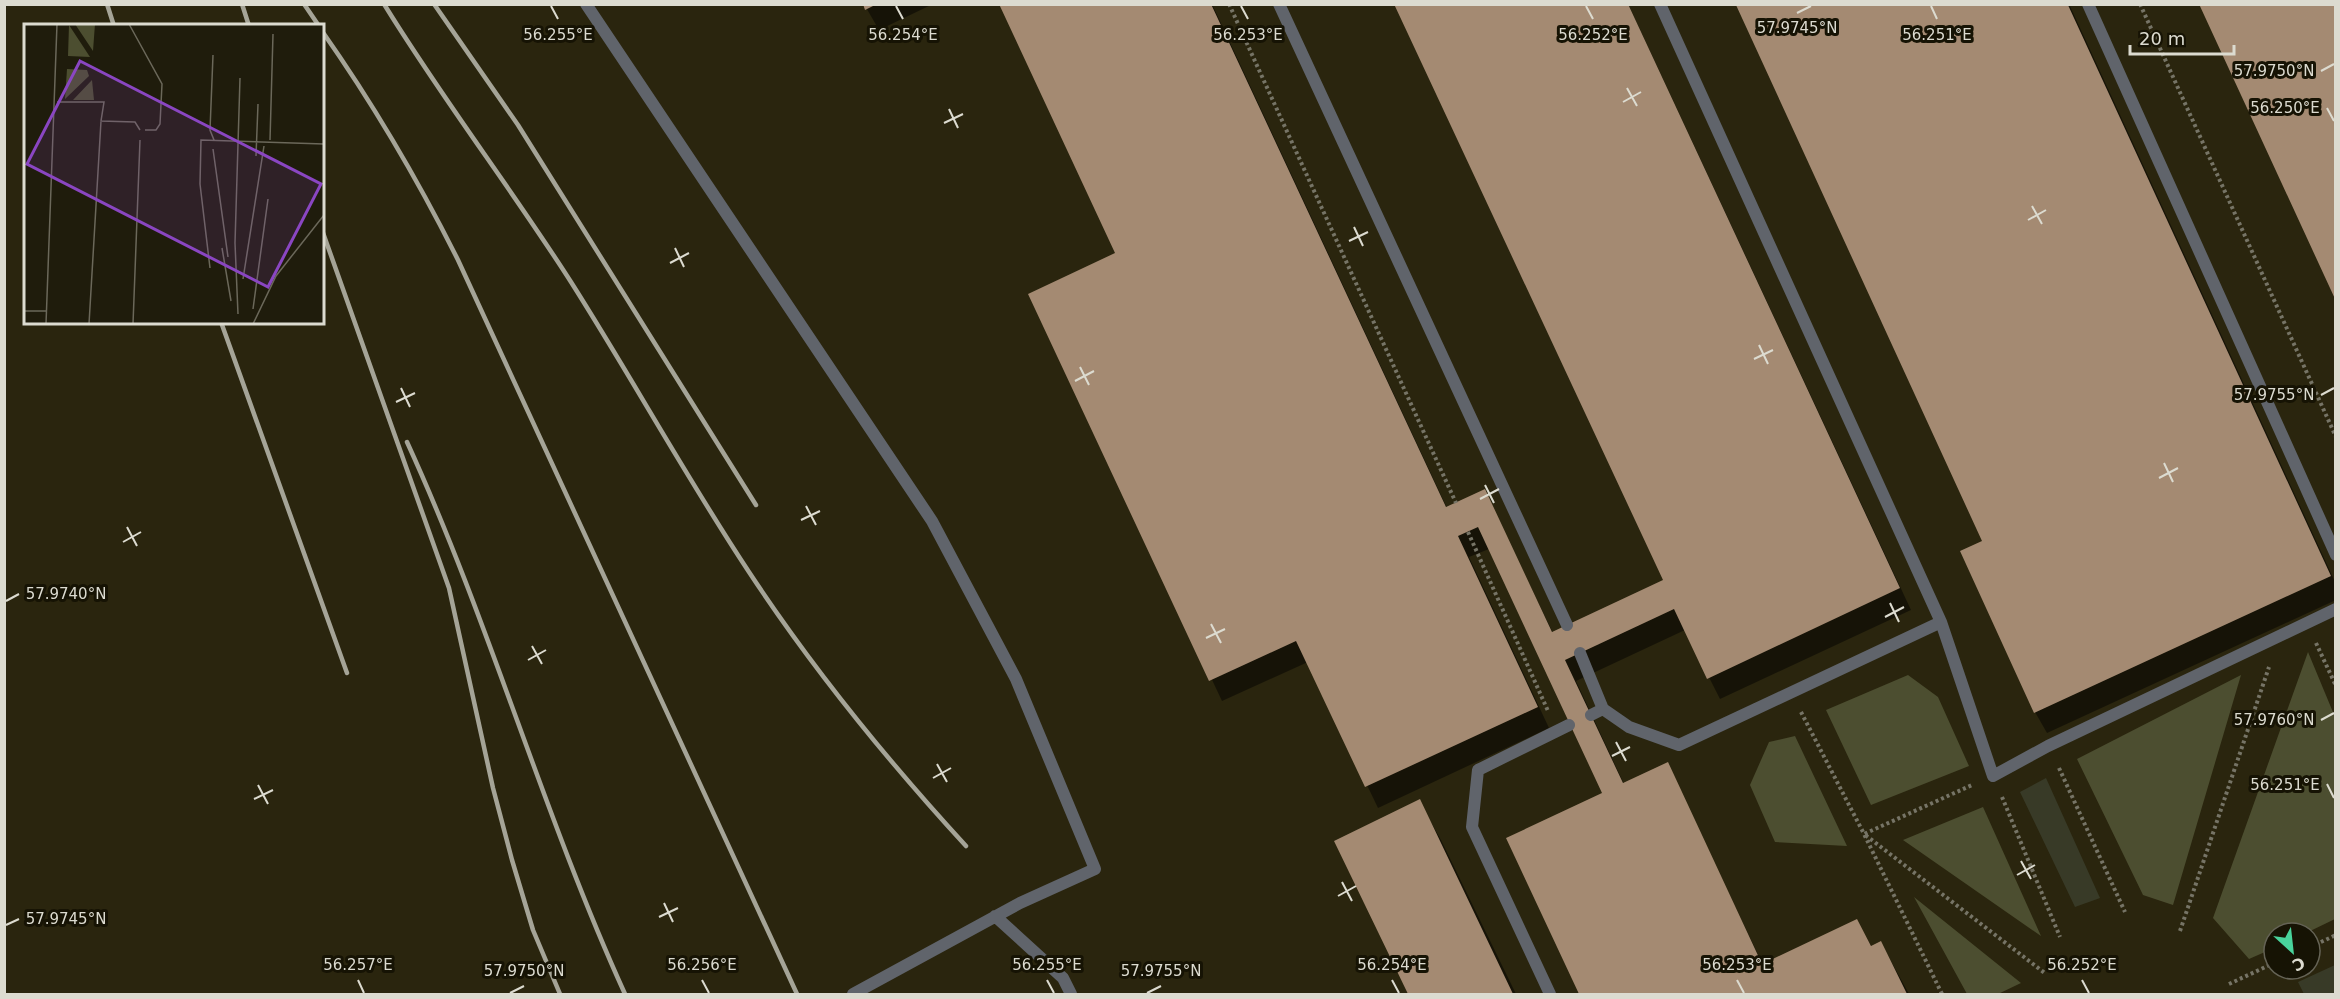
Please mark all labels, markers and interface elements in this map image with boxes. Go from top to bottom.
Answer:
scale bar [2130,18,2234,56]
text: 57.9745°N [1757,19,1837,37]
inset map [24,24,324,324]
text: 56.255°E [523,26,593,44]
text: 56.254°E [868,26,938,44]
text: 56.253°E [1213,26,1283,44]
text: 56.252°E [1558,26,1628,44]
text: 56.251°E [1902,26,1972,44]
text: 20 m [2139,28,2185,49]
text: 57.9750°N [2234,62,2314,80]
text: 56.250°E [2250,99,2320,117]
text: 57.9755°N [2234,386,2314,404]
text: 57.9740°N [26,585,106,603]
text: 57.9760°N [2234,711,2314,729]
text: 56.251°E [2250,776,2320,794]
text: 57.9745°N [26,910,106,928]
north arrow [2262,921,2322,981]
text: С [2289,953,2308,975]
text: 56.257°E [323,956,393,974]
text: 56.256°E [667,956,737,974]
text: 56.255°E [1012,956,1082,974]
text: 56.254°E [1357,956,1427,974]
text: 56.253°E [1702,956,1772,974]
text: 56.252°E [2047,956,2117,974]
text: 57.9750°N [484,962,564,980]
text: 57.9755°N [1121,962,1201,980]

